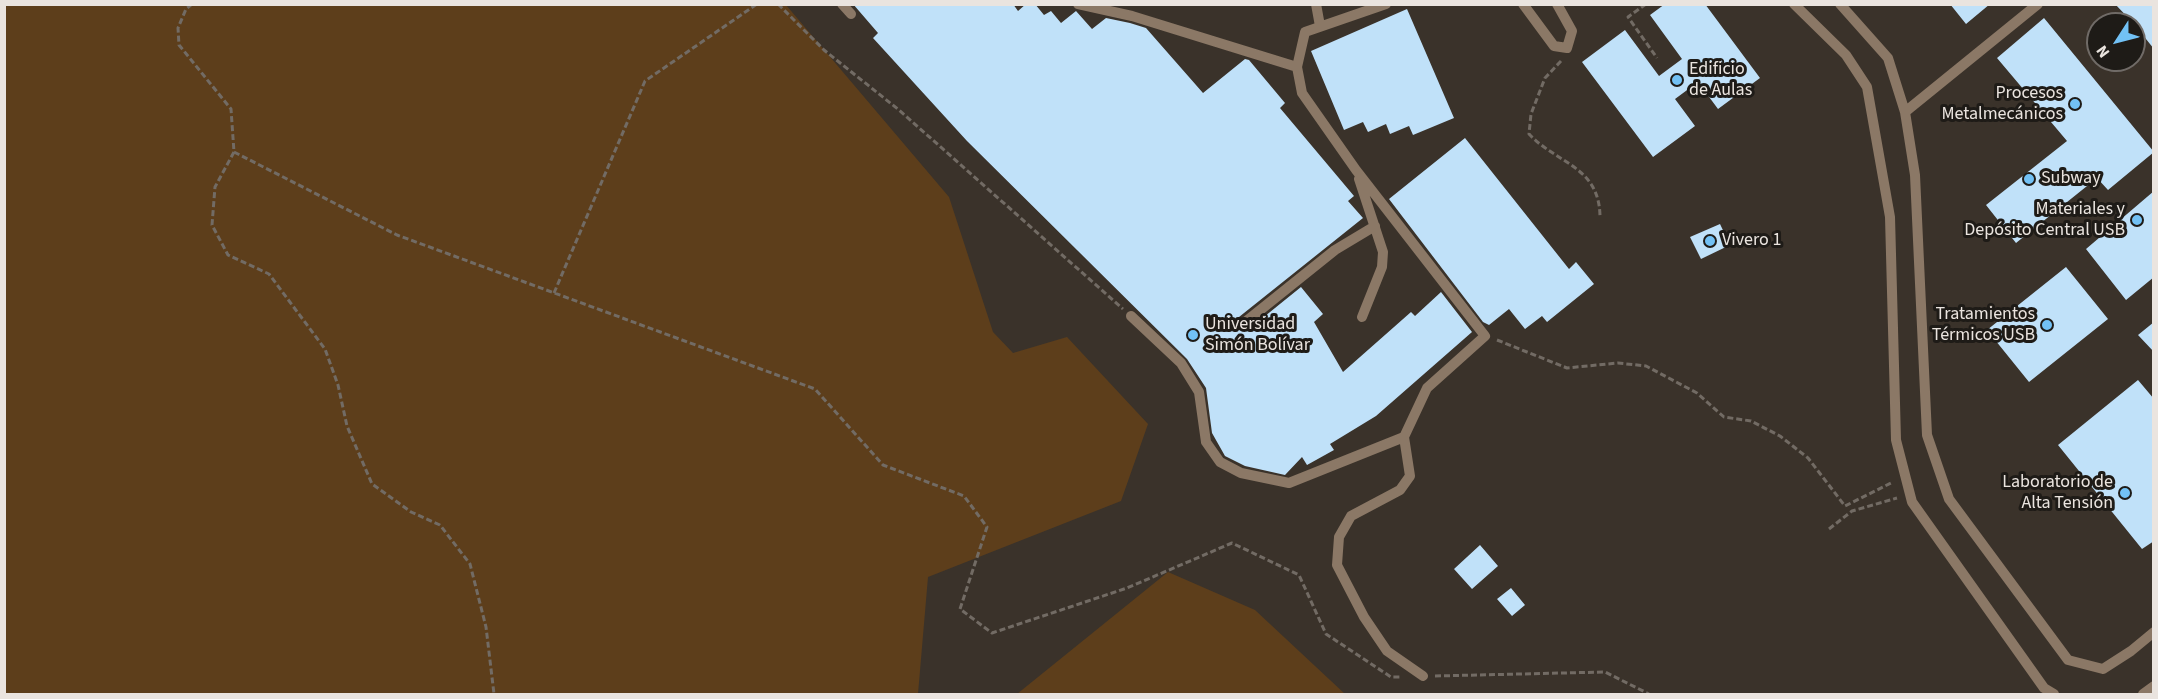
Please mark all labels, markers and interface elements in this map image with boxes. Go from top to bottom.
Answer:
north arrow [2086,12,2146,72]
text: N [2091,41,2115,62]
place label: Edificio de Aulas [1689,59,1752,101]
marker: Edificio de Aulas [1670,73,1684,87]
place label: Procesos Metalmecánicos [1941,83,2063,125]
marker: Procesos Metalmecánicos [2068,97,2082,111]
place label: Subway [2041,168,2101,190]
marker: Subway [2022,172,2036,186]
place label: Materiales y Depósito Central USB [1964,199,2125,242]
marker: Materiales y Depósito Central USB [2130,213,2144,227]
place label: Vivero 1 [1722,230,1781,252]
marker: Vivero 1 [1703,234,1717,248]
place label: Tratamientos Térmicos USB [1932,304,2035,346]
place label: Universidad Simón Bolívar [1205,314,1310,356]
marker: Tratamientos Térmicos USB [2040,318,2054,332]
marker: Universidad Simón Bolívar [1186,328,1200,342]
place label: Laboratorio de Alta Tensión [2002,472,2113,514]
marker: Laboratorio de Alta Tensión [2118,486,2132,500]

